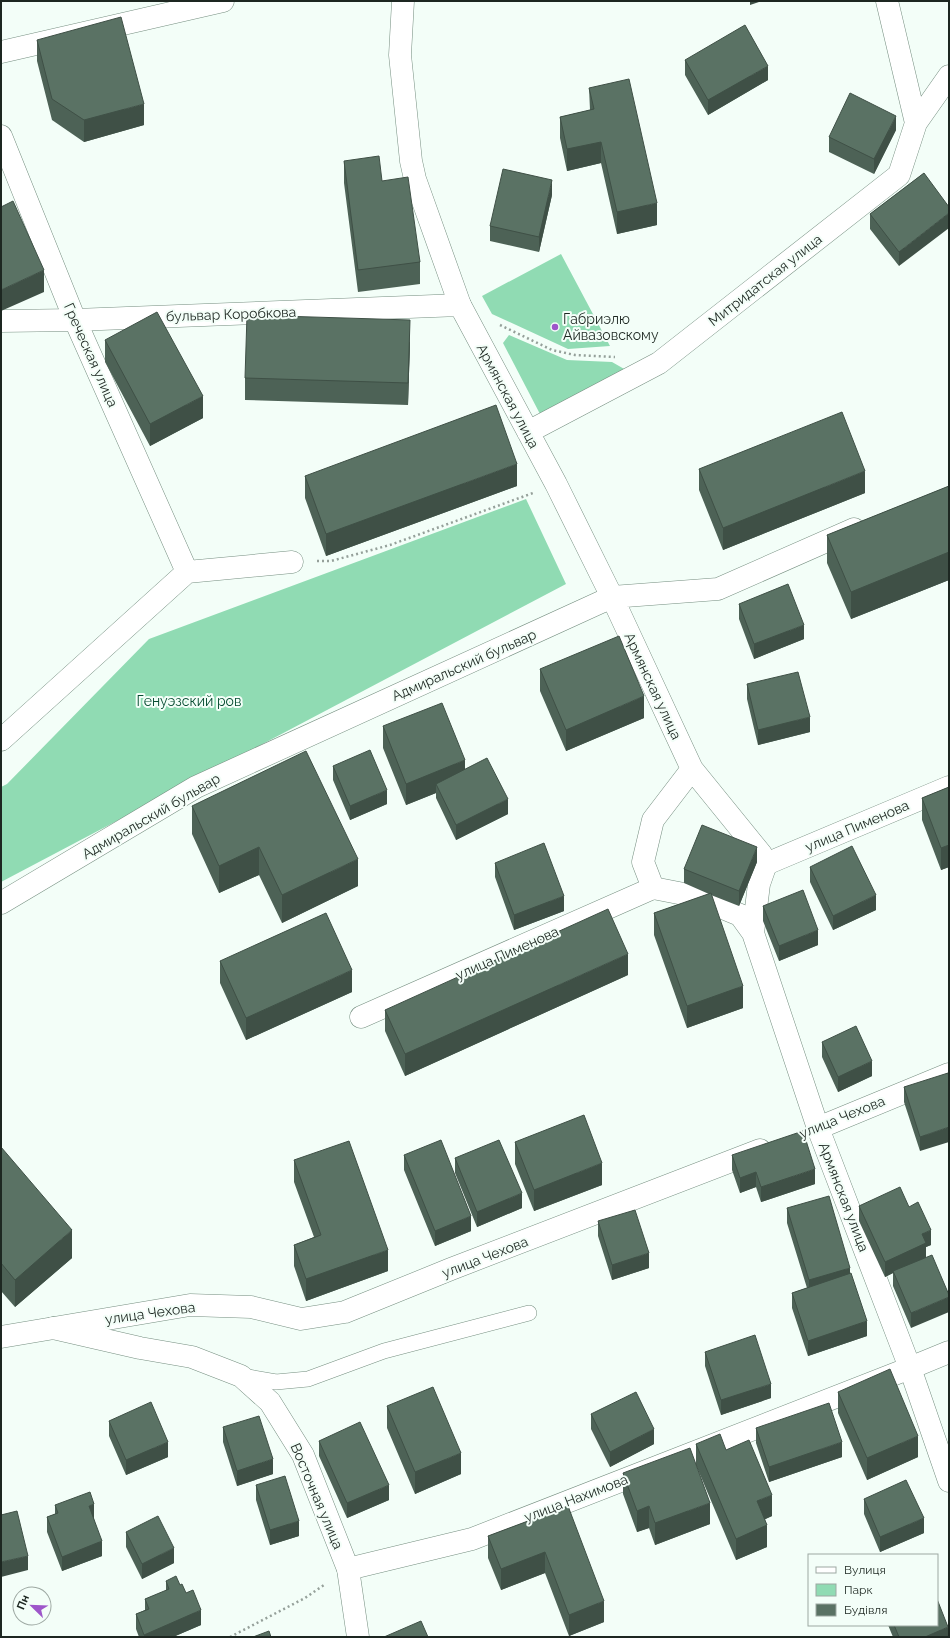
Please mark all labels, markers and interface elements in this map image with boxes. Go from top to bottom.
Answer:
street label: Митридатская улица [705,231,825,329]
street label: Греческая улица [61,301,121,409]
street label: бульвар Коробкова [165,304,297,324]
place label: Габриэлю Айвазовскому [563,311,659,343]
marker: Габриэлю Айвазовскому [550,322,560,332]
street label: Армянская улица [474,341,542,451]
street label: Адмиральский бульвар [389,626,539,704]
street label: Армянская улица [621,630,685,742]
park label: Генуэзский ров [137,693,241,709]
street label: Адмиральский бульвар [79,770,223,862]
street label: улица Пименова [803,797,911,855]
street label: улица Пименова [453,923,561,983]
street label: улица Чехова [797,1093,887,1141]
street label: Армянская улица [816,1140,872,1254]
street label: улица Чехова [440,1233,530,1281]
street label: улица Чехова [104,1299,196,1327]
street label: Восточная улица [287,1441,347,1551]
street label: улица Нахимова [522,1471,630,1525]
legend [808,1554,938,1626]
text: Вулиця [844,1563,886,1577]
text: Парк [844,1583,873,1597]
north arrow [12,1586,52,1626]
text: Пн [14,1593,32,1612]
text: Будівля [844,1603,887,1617]

